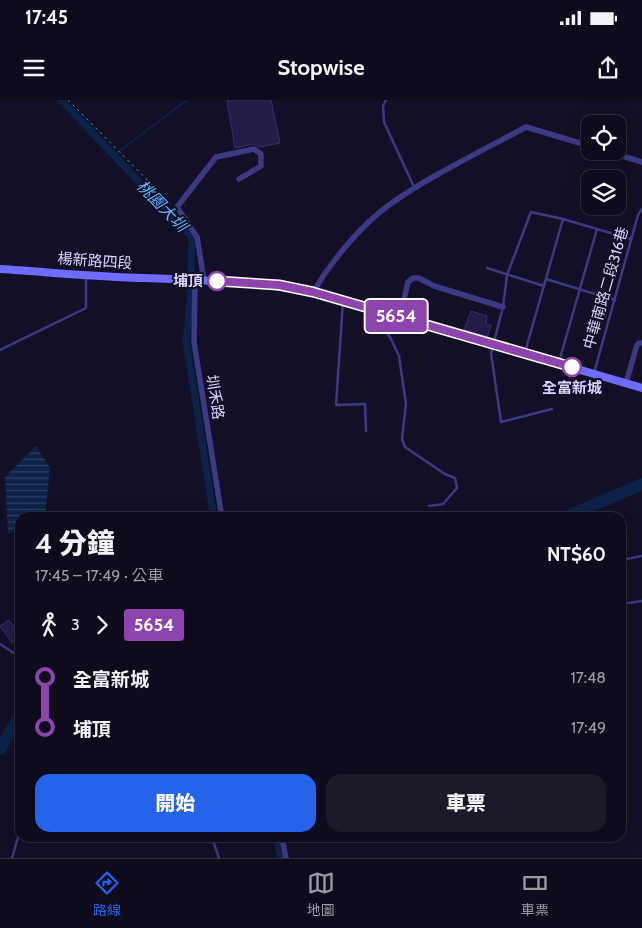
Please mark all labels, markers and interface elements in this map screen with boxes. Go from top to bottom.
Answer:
text: 17:45 [25,6,68,29]
icon: menu [20,54,48,82]
text: Stopwise [278,54,364,81]
icon: share [594,54,622,82]
map controls [581,115,626,215]
button: locate [581,115,626,160]
button: layers [581,170,626,215]
water label: 桃園大圳 [133,176,192,237]
street label: 中華南路二段316巷 [580,225,632,351]
street label: 楊新路四段 [57,249,133,273]
marker: 埔頂 [207,271,227,291]
place label: 埔頂 [173,272,203,290]
line badge: 5654 [361,300,431,332]
text: 5654 [376,305,416,327]
marker: 全富新城 [562,357,582,377]
street label: 圳禾路 [203,373,227,421]
place label: 全富新城 [542,379,602,397]
text: 4 分鐘 [35,526,115,560]
text: NT$60 [547,543,606,566]
text: 17:45 – 17:49 · 公車 [35,566,163,585]
icon: walk [35,611,63,639]
icon: forward [88,611,116,639]
text: 5654 [134,614,174,636]
text: 3 [71,615,80,634]
text: 全富新城 [73,668,149,691]
text: 17:48 [570,668,606,687]
text: 埔頂 [73,718,111,741]
text: 17:49 [571,718,606,737]
button: 開始 [35,774,316,832]
button: 車票 [326,774,606,832]
tab: 路線 [93,869,121,919]
tab: 地圖 [307,869,335,919]
tab: 車票 [521,869,549,919]

